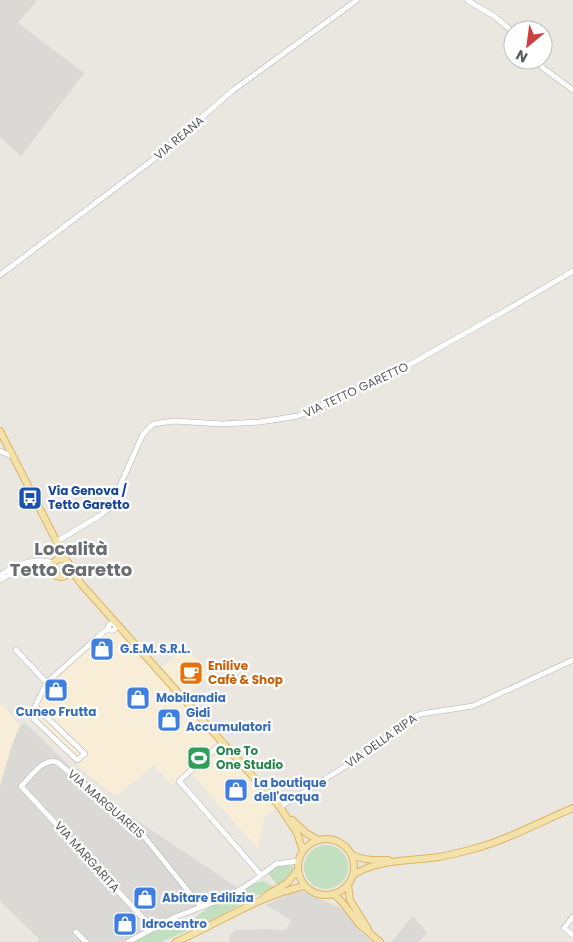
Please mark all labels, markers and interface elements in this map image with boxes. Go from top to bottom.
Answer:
north arrow [503,20,553,70]
text: N [512,45,531,68]
street label: VIA REANA [150,112,207,164]
street label: VIA TETTO GARETTO [301,358,411,421]
place label: Via Genova / Tetto Garetto [48,482,130,513]
bus stop icon: Via Genova / Tetto Garetto [17,485,43,511]
district label: Località Tetto Garetto [10,536,132,582]
shop icon: G.E.M. S.R.L. [89,636,115,662]
place label: G.E.M. S.R.L. [120,640,190,657]
place label: Enilive Cafè & Shop [208,657,283,688]
cafe icon: Enilive Cafè & Shop [178,660,204,686]
shop icon: Cuneo Frutta [43,677,69,703]
shop icon: Mobilandia [125,685,151,711]
place label: Mobilandia [156,689,226,706]
place label: Cuneo Frutta [16,703,96,720]
place label: Gidi Accumulatori [186,704,271,735]
shop icon: Gidi Accumulatori [156,707,182,733]
street label: VIA DELLA RIPA [341,710,420,772]
place label: One To One Studio [216,742,283,773]
sports icon: One To One Studio [186,745,212,771]
street label: VIA MARGUAREIS [64,765,149,842]
place label: La boutique dell'acqua [254,774,327,805]
shop icon: La boutique dell'acqua [223,777,249,803]
street label: VIA MARGARITA [51,817,124,896]
shop icon: Abitare Edilizia [132,885,158,911]
place label: Abitare Edilizia [162,889,254,906]
shop icon: Idrocentro [112,911,138,937]
place label: Idrocentro [142,915,207,932]

